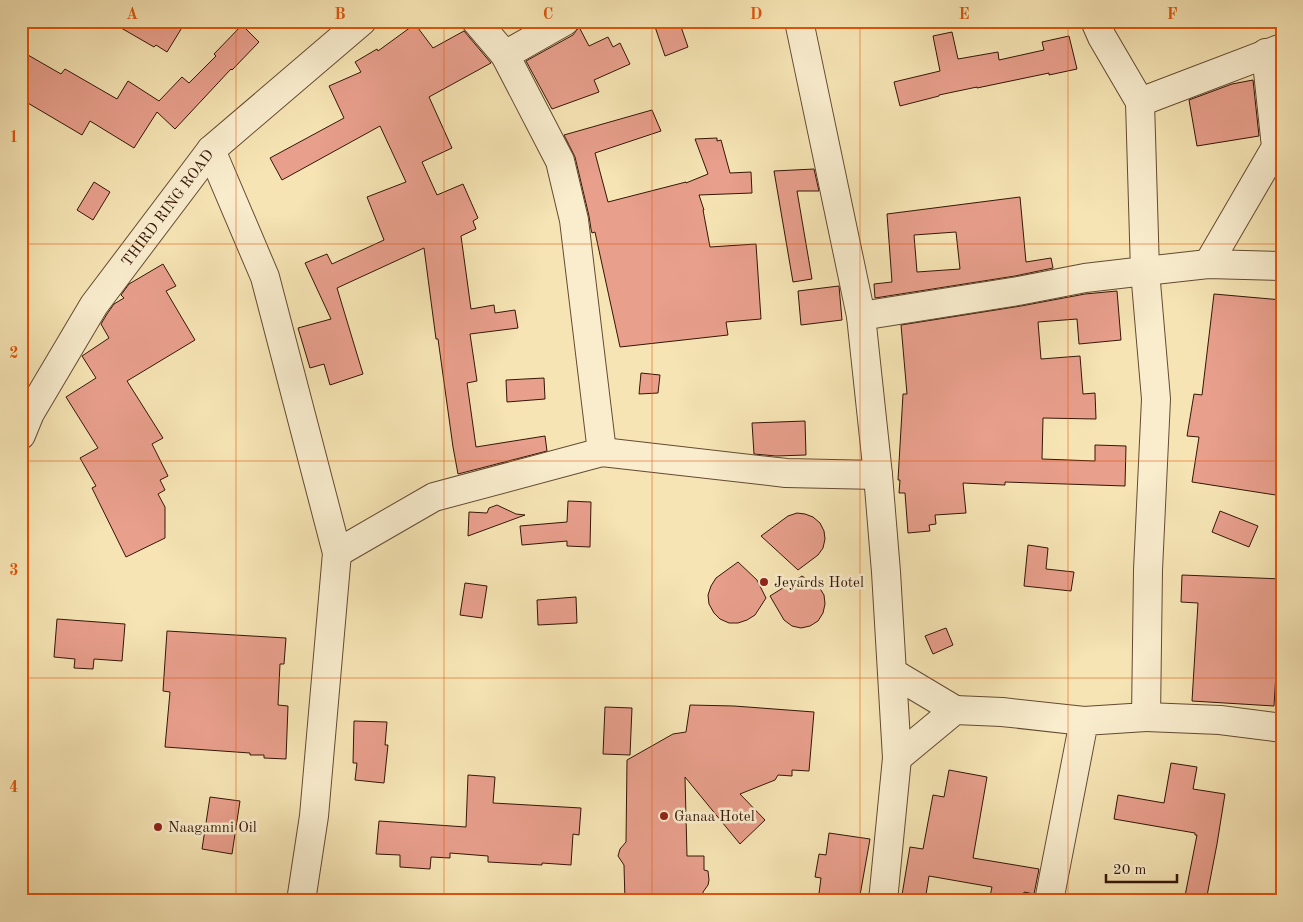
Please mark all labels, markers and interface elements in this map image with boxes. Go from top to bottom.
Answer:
text: A [126,7,138,23]
text: B [334,7,346,23]
text: C [543,7,553,23]
text: D [750,7,762,23]
text: E [958,7,970,23]
text: F [1167,7,1178,23]
text: 1 [9,130,19,146]
street label: THIRD RING ROAD [120,148,217,270]
text: 2 [9,346,19,362]
text: 3 [9,563,19,579]
marker: Jeyards Hotel [758,576,770,588]
place label: Jeyards Hotel [774,576,864,591]
text: 4 [9,780,19,796]
marker: Ganaa Hotel [658,810,670,822]
place label: Ganaa Hotel [674,810,755,825]
marker: Naagamni Oil [152,821,164,833]
place label: Naagamni Oil [168,821,257,836]
scale bar [1106,852,1177,884]
text: 20 m [1113,863,1147,878]

